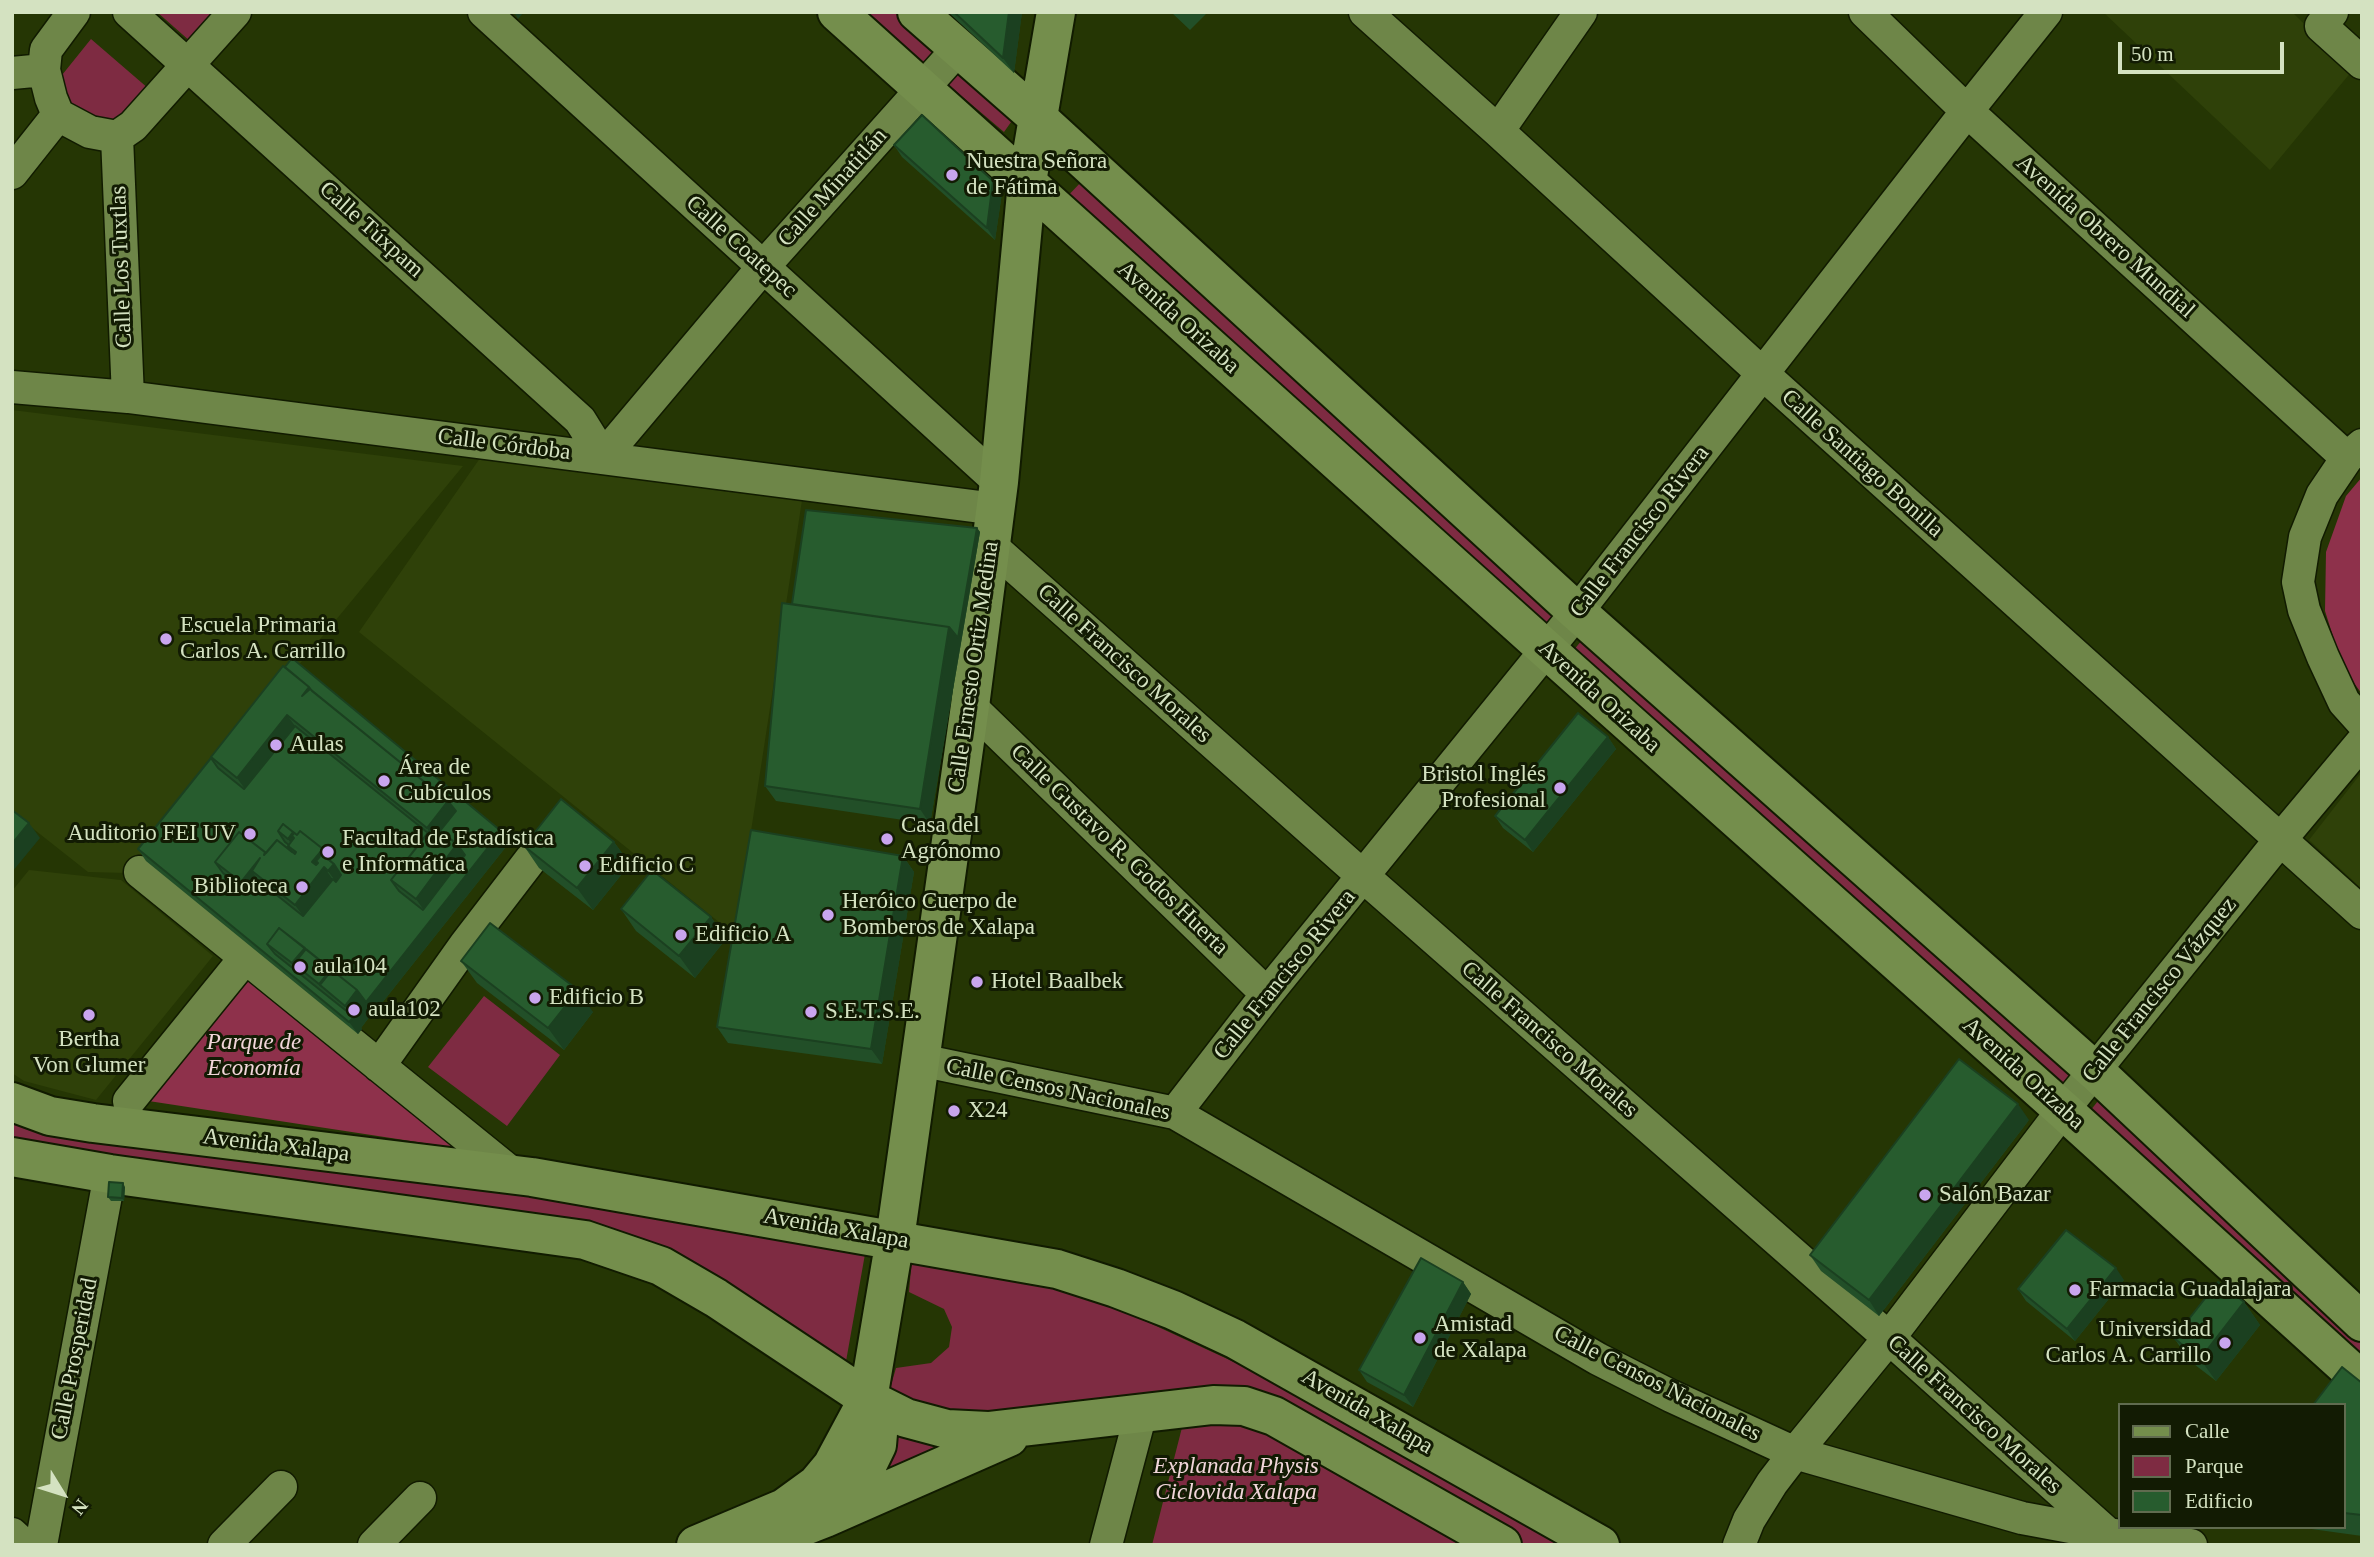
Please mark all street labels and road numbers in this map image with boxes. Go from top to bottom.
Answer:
street label: Calle Minatitlán [773,123,893,253]
street label: Avenida Obrero Mundial [2010,150,2200,324]
street label: Calle Túxpam [313,176,429,284]
street label: Calle Los Tuxtlas [105,185,139,349]
street label: Calle Coatepec [680,190,802,304]
street label: Avenida Orizaba [1111,256,1245,380]
street label: Calle Santiago Bonilla [1775,384,1949,544]
street label: Calle Córdoba [436,423,572,467]
street label: Calle Francisco Rivera [1564,440,1716,624]
street label: Calle Ernesto Ortiz Medina [943,540,1005,794]
street label: Calle Francisco Morales [1031,579,1217,749]
street label: Avenida Orizaba [1532,635,1666,759]
street label: Calle Gustavo R. Godos Huerta [1004,739,1234,961]
street label: Calle Francisco Rivera [1208,884,1362,1066]
street label: Calle Francisco Vázquez [2077,892,2243,1088]
street label: Calle Francisco Morales [1455,956,1643,1124]
street label: Avenida Orizaba [1956,1012,2090,1136]
street label: Calle Censos Nacionales [943,1053,1173,1127]
street label: Avenida Xalapa [201,1123,351,1169]
street label: Avenida Xalapa [761,1203,911,1255]
street label: Calle Prosperidad [46,1276,104,1442]
street label: Calle Censos Nacionales [1549,1320,1765,1448]
street label: Calle Francisco Morales [1881,1330,2067,1500]
street label: Avenida Xalapa [1296,1363,1438,1461]

